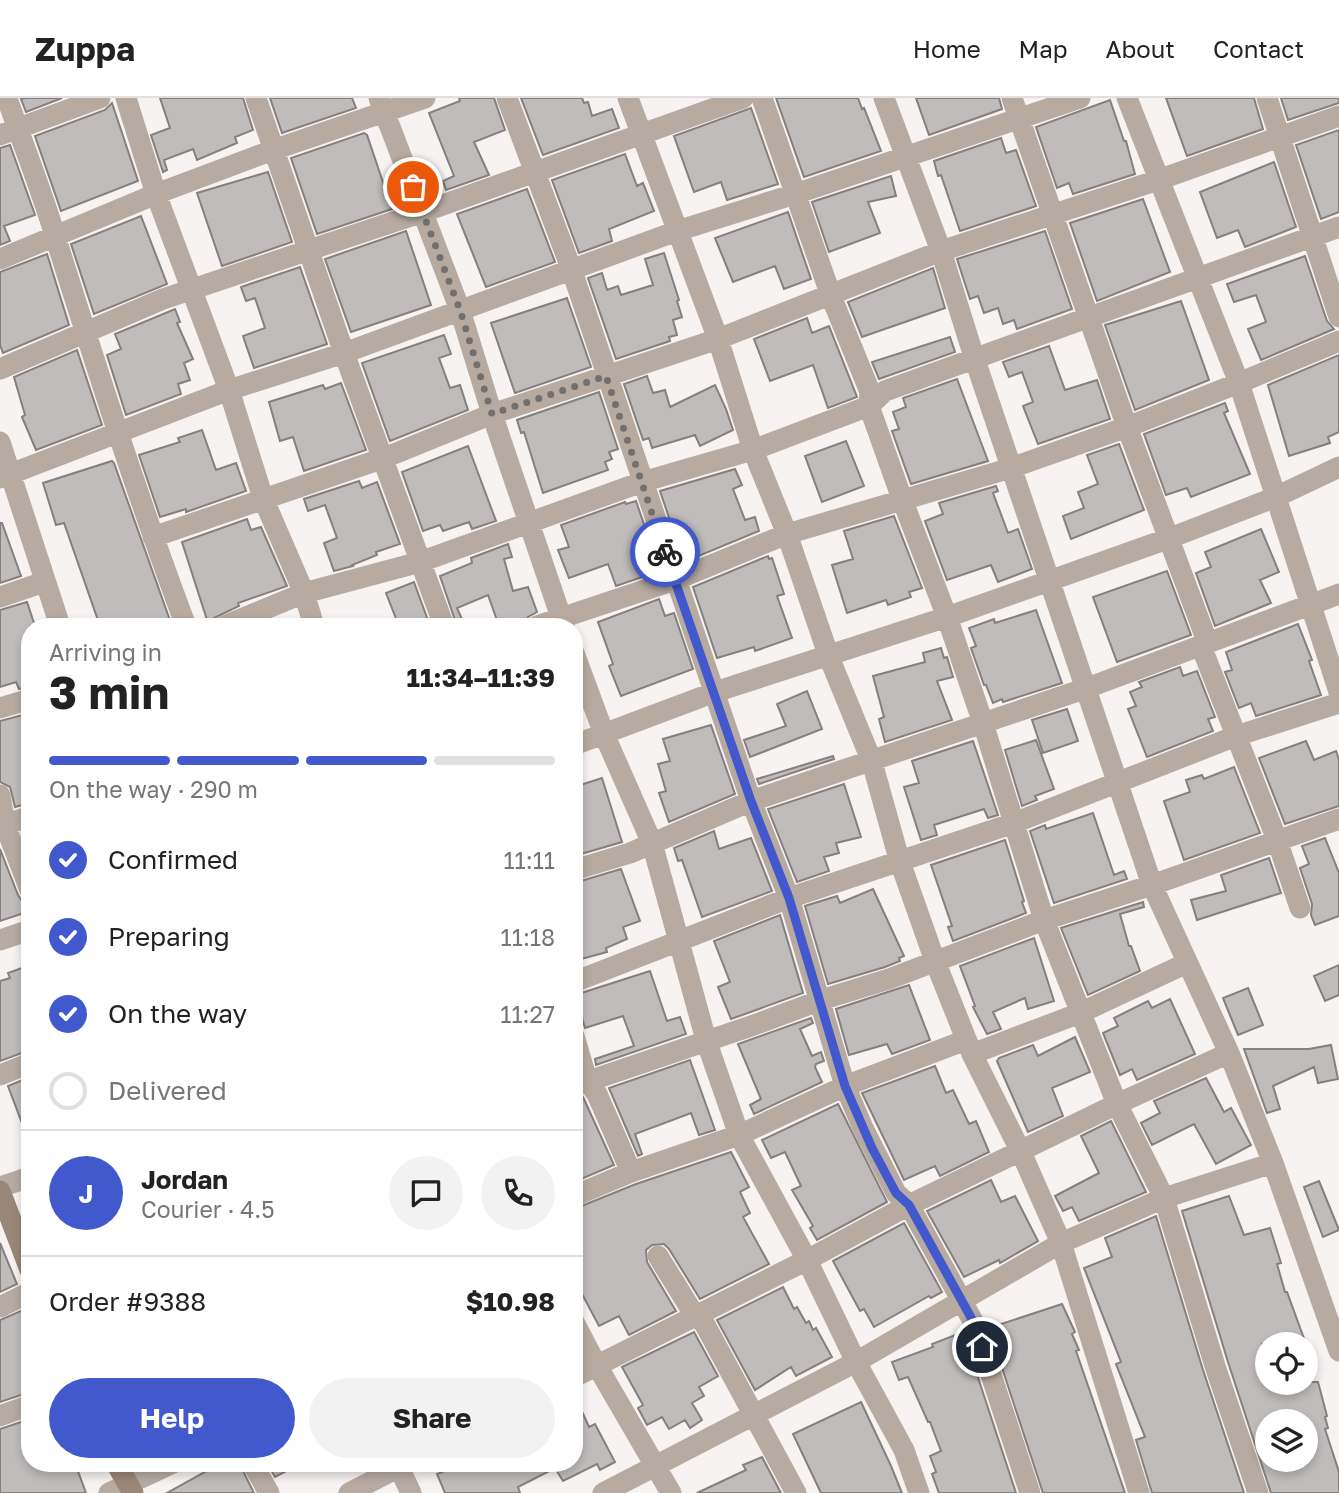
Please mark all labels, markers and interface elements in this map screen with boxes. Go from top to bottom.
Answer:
text: Zuppa [35,29,135,68]
text: Home [913,34,981,63]
text: Map [1019,34,1068,63]
text: About [1106,34,1175,63]
text: Contact [1213,34,1304,63]
pin [383,157,443,217]
icon: bag [394,168,432,206]
courier [630,517,700,587]
icon: bike [646,533,684,571]
text: Arriving in [49,638,162,666]
text: 11:34–11:39 [407,662,555,693]
text: 3 min [49,664,169,719]
text: On the way · 290 m [49,775,258,803]
icon: check [49,841,87,879]
text: Confirmed [108,844,238,875]
text: 11:11 [503,846,555,874]
icon: check [49,918,87,956]
text: Preparing [108,921,230,952]
text: 11:18 [501,923,555,951]
icon: check [49,995,87,1033]
text: On the way [108,998,247,1029]
text: 11:27 [500,1000,555,1028]
text: Delivered [108,1075,227,1106]
button: chat [389,1156,463,1230]
button: phone [481,1156,555,1230]
text: Jordan [141,1164,228,1195]
text: J [79,1178,93,1209]
text: Courier · 4.5 [141,1195,274,1223]
text: Order #9388 [49,1286,206,1317]
text: $10.98 [466,1286,555,1317]
pin [952,1317,1012,1377]
icon: home [963,1328,1001,1366]
map controls [1255,1332,1318,1472]
button: locate [1255,1332,1318,1395]
button: Help [49,1378,295,1458]
button: Share [309,1378,555,1458]
button: layers [1255,1409,1318,1472]

